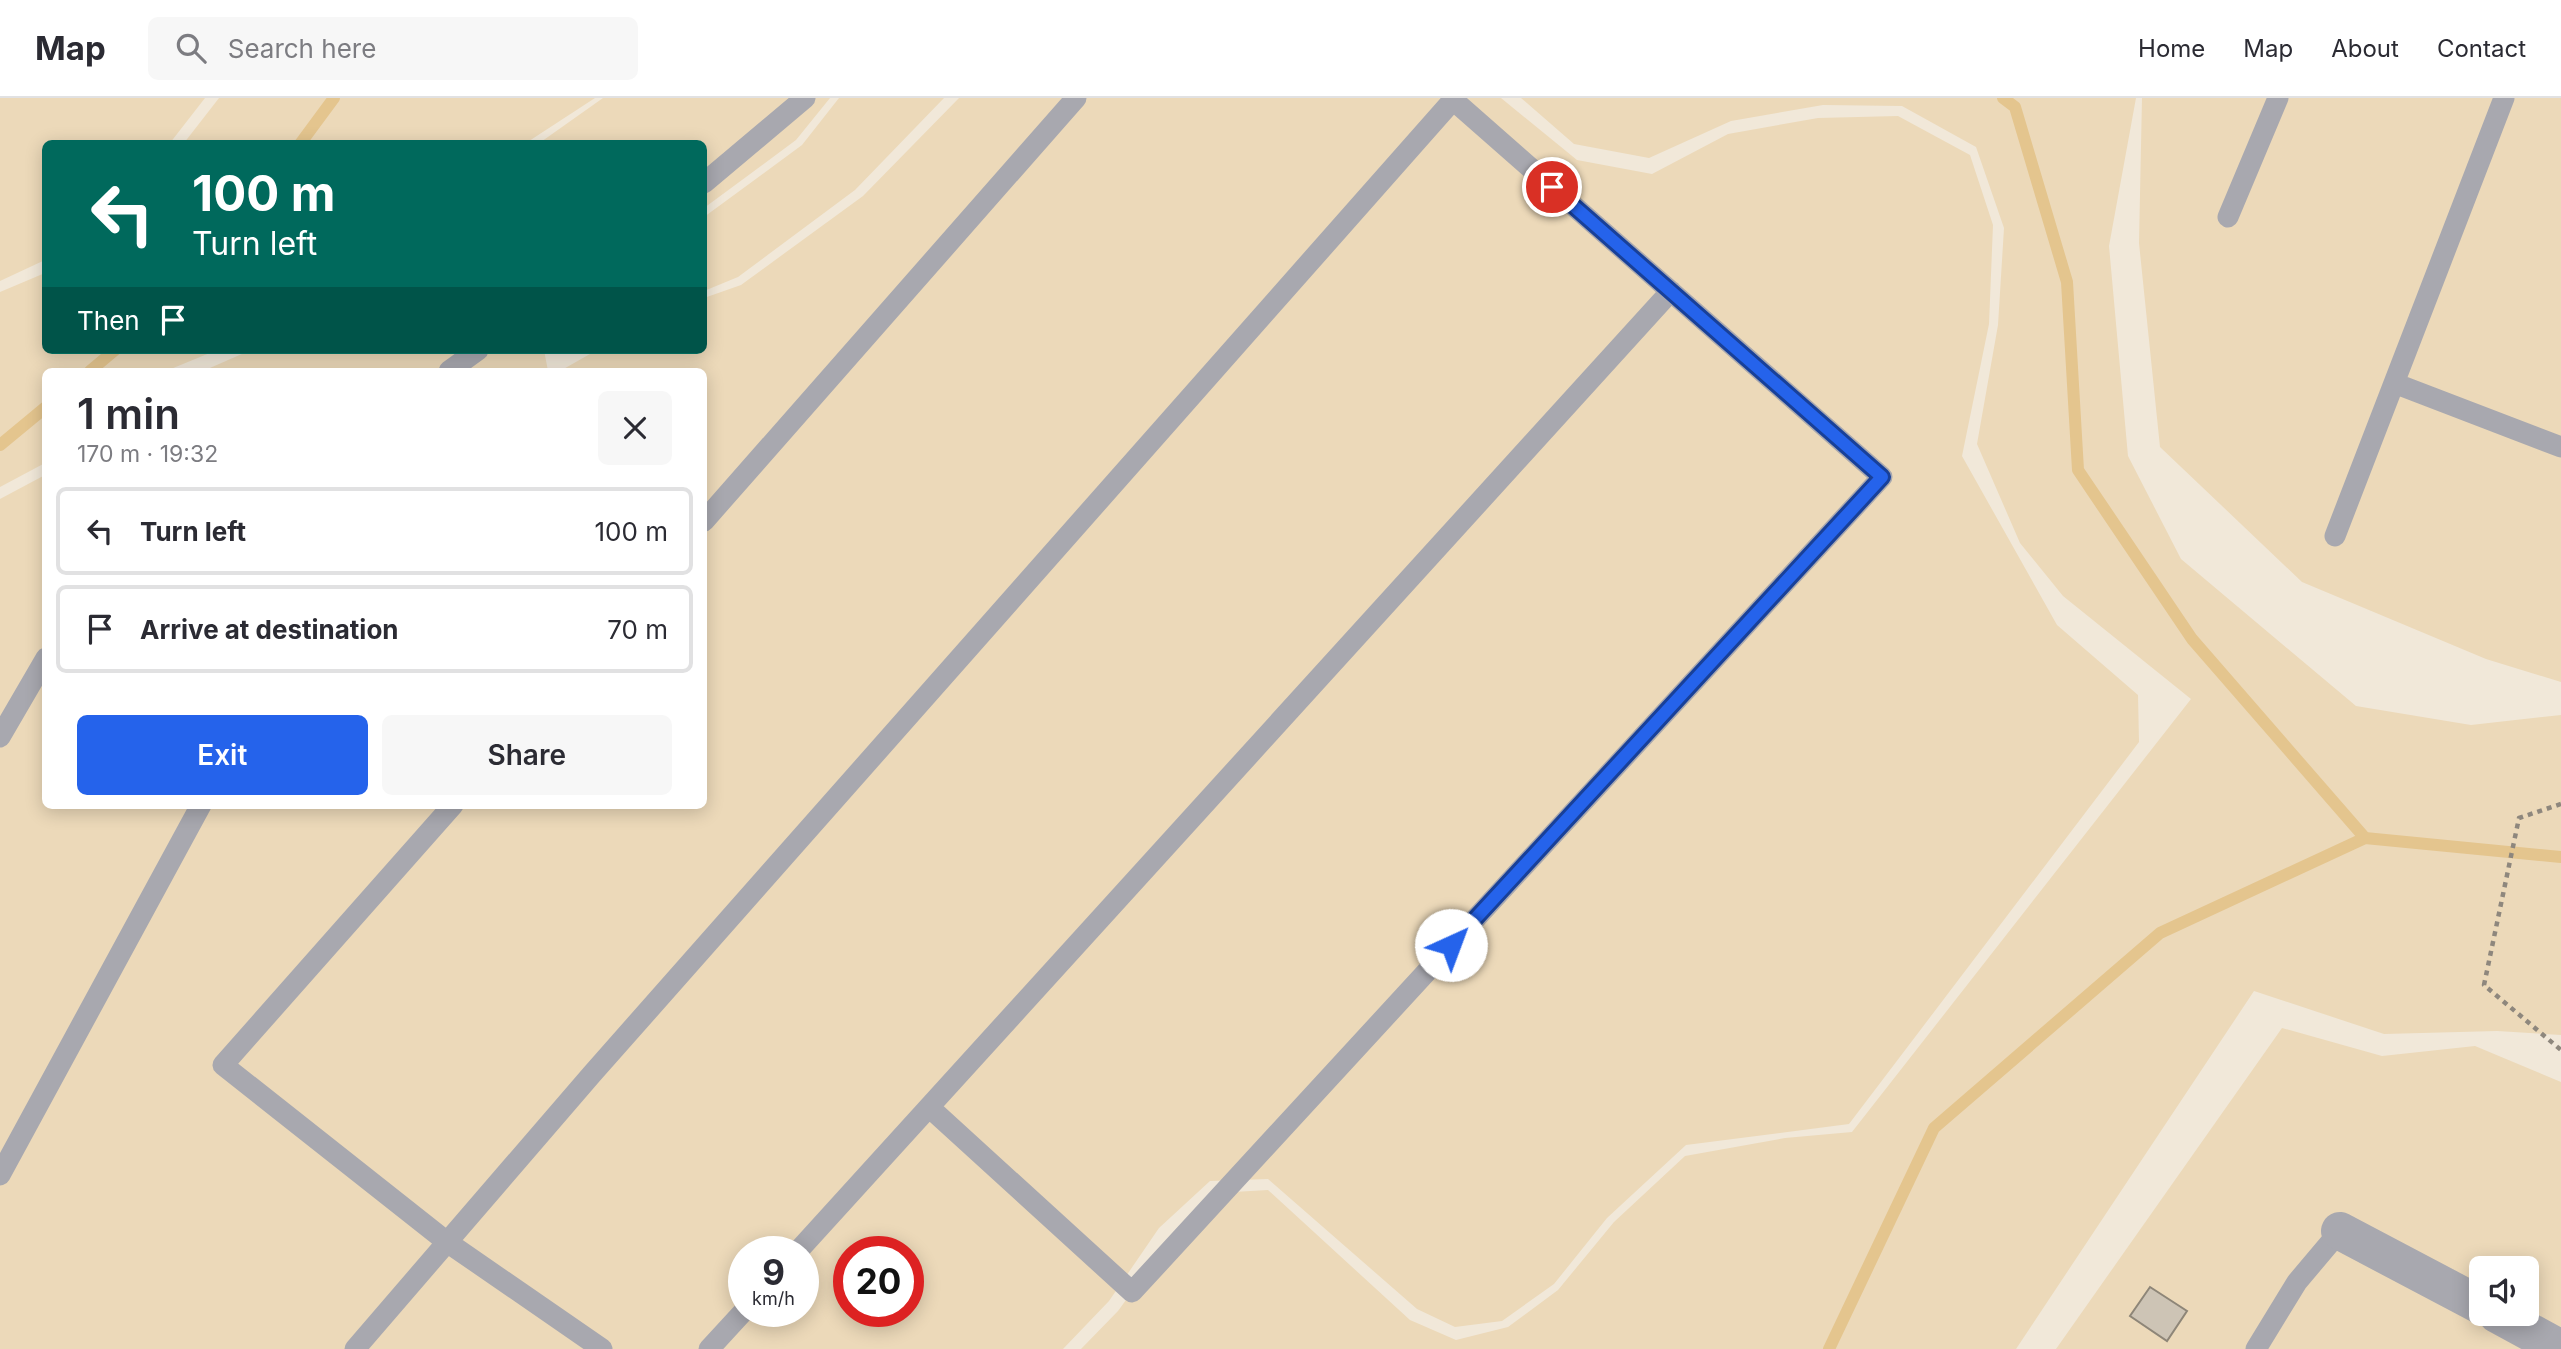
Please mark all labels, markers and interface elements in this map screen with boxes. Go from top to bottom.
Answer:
search box [148,17,638,80]
text: Map [35,28,106,68]
icon: search [172,29,210,67]
text: Search here [228,33,376,64]
text: Home [2138,34,2205,63]
text: Map [2243,34,2293,63]
text: About [2331,34,2399,63]
text: Contact [2437,34,2526,63]
pin [1522,157,1582,217]
text: 100 m [192,164,336,223]
icon: left [77,168,168,259]
icon: arrive [1533,168,1571,206]
text: Turn left [192,224,317,263]
icon: arrive [154,301,192,339]
text: Then [77,305,140,336]
text: 1 min [77,388,180,439]
button: close [598,391,672,465]
text: 170 m · 19:32 [77,440,218,468]
icon: left [81,512,119,550]
text: Turn left [140,516,246,547]
text: 100 m [595,516,668,547]
icon: arrive [81,610,119,648]
text: Arrive at destination [140,614,399,645]
text: 70 m [607,614,668,645]
button: Exit [77,715,368,795]
button: Share [382,715,672,795]
position arrow [1414,908,1488,982]
speed limit sign: 20 [833,1236,924,1327]
text: 9 [762,1251,785,1293]
map controls [2469,1256,2539,1326]
button: sound [2469,1256,2539,1326]
text: km/h [752,1288,795,1309]

